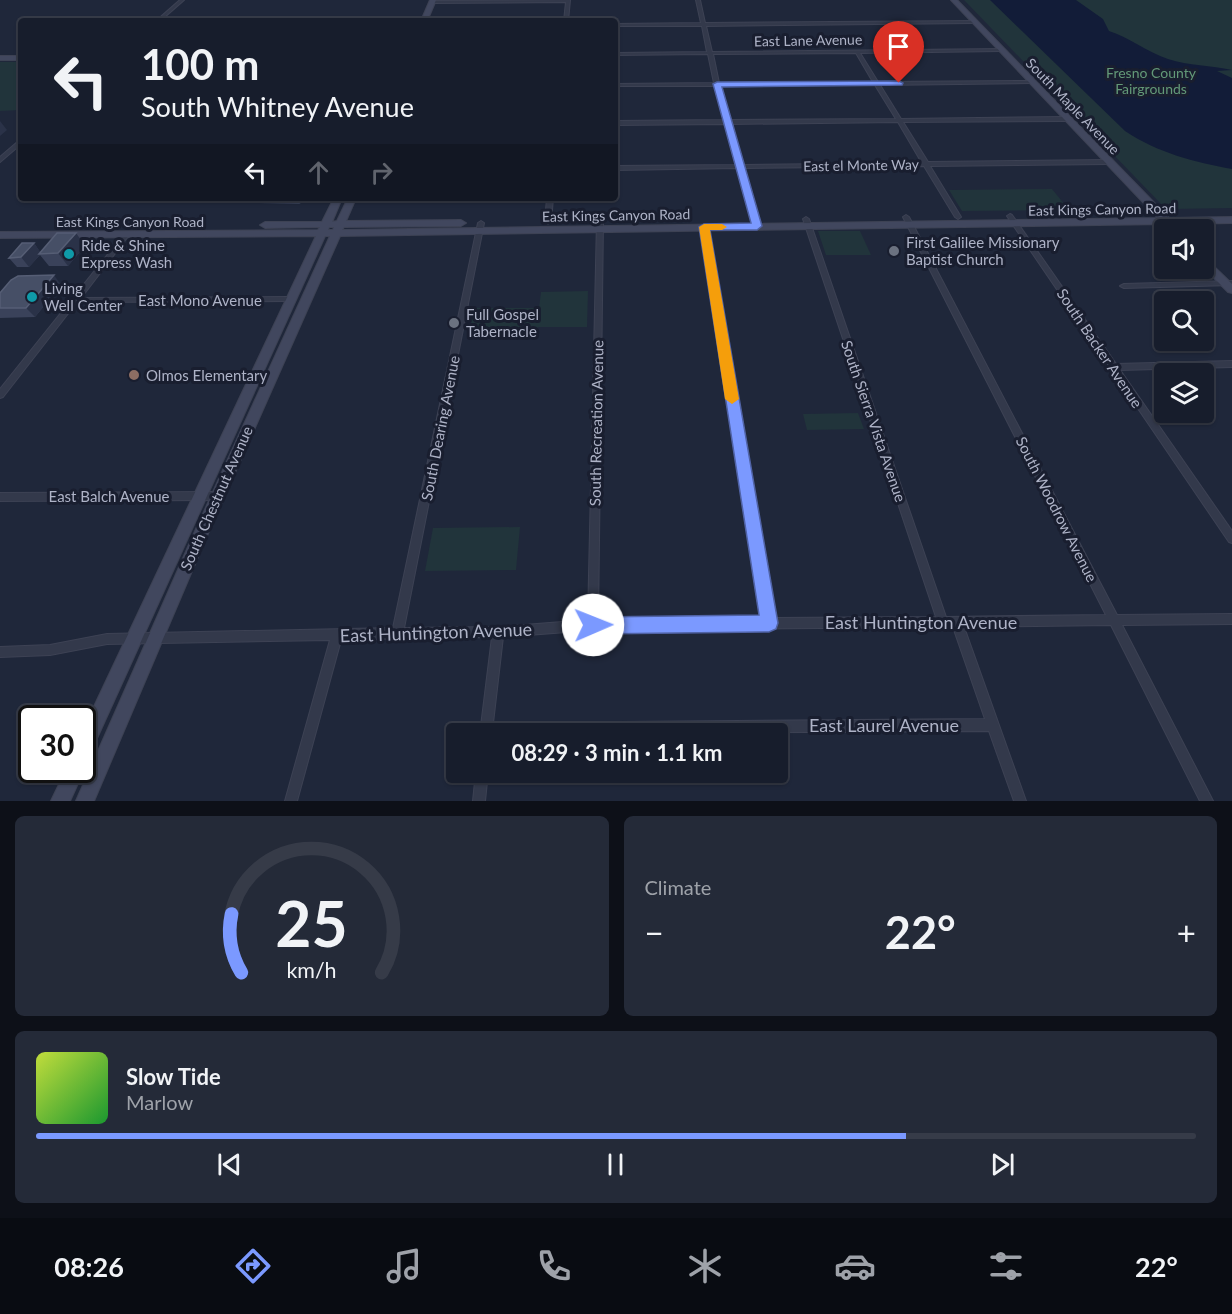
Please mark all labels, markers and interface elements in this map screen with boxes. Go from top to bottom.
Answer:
pin [873,21,924,83]
icon: arrive [882,30,915,63]
street label: East Lane Avenue [754,31,862,49]
text: 100 m [141,39,259,89]
icon: left [42,42,120,120]
street label: South Maple Avenue [1023,54,1123,158]
park label: Fresno County Fairgrounds [1106,64,1197,97]
text: South Whitney Avenue [141,90,414,123]
street label: East el Monte Way [803,155,920,175]
icon: left [239,156,272,189]
icon: ahead [302,156,335,189]
icon: right [365,156,398,189]
street label: East Kings Canyon Road [1028,199,1176,219]
street label: East Kings Canyon Road [542,205,690,225]
street label: East Kings Canyon Road [56,213,204,230]
map controls [1154,219,1214,423]
button: sound [1154,219,1214,279]
place label: First Galilee Missionary Baptist Church [906,233,1060,268]
place label: Ride & Shine Express Wash [81,236,172,271]
marker: First Galilee Missionary Baptist Church [887,244,901,258]
marker: Ride & Shine Express Wash [62,247,76,261]
place label: Living Well Center [44,279,123,314]
street label: South Backer Avenue [1053,285,1147,411]
marker: Living Well Center [25,290,39,304]
street label: East Mono Avenue [138,291,262,309]
button: search [1154,291,1214,351]
place label: Full Gospel Tabernacle [466,305,539,340]
marker: Full Gospel Tabernacle [447,316,461,330]
street label: South Sierra Vista Avenue [838,338,910,504]
street label: South Recreation Avenue [586,340,606,506]
street label: South Dearing Avenue [417,354,463,502]
button: layers [1154,363,1214,423]
place label: Olmos Elementary [146,366,267,384]
marker: Olmos Elementary [127,368,141,382]
street label: South Chestnut Avenue [176,423,256,573]
street label: South Woodrow Avenue [1013,433,1101,585]
street label: East Balch Avenue [49,487,169,505]
position arrow [561,593,625,657]
street label: East Huntington Avenue [825,611,1017,633]
street label: East Huntington Avenue [339,618,533,646]
speed limit sign: 30 [18,705,96,783]
street label: East Laurel Avenue [809,714,959,736]
text: 08:29 · 3 min · 1.1 km [512,739,722,766]
text: Climate [645,875,711,899]
text: 25 [276,885,348,960]
text: 22° [885,905,956,959]
text: − [645,912,664,952]
text: + [1177,912,1196,952]
text: km/h [287,957,337,983]
text: Slow Tide [126,1063,221,1090]
text: Marlow [126,1090,193,1114]
icon: previous [213,1148,246,1181]
icon: pause [599,1148,632,1181]
icon: next [986,1148,1019,1181]
icon: directions [232,1245,274,1287]
icon: music [383,1245,425,1287]
icon: phone [533,1245,575,1287]
icon: climate [684,1245,726,1287]
icon: car [834,1245,876,1287]
icon: filters [985,1245,1027,1287]
text: 08:26 [54,1250,124,1283]
text: 22° [1135,1250,1178,1283]

